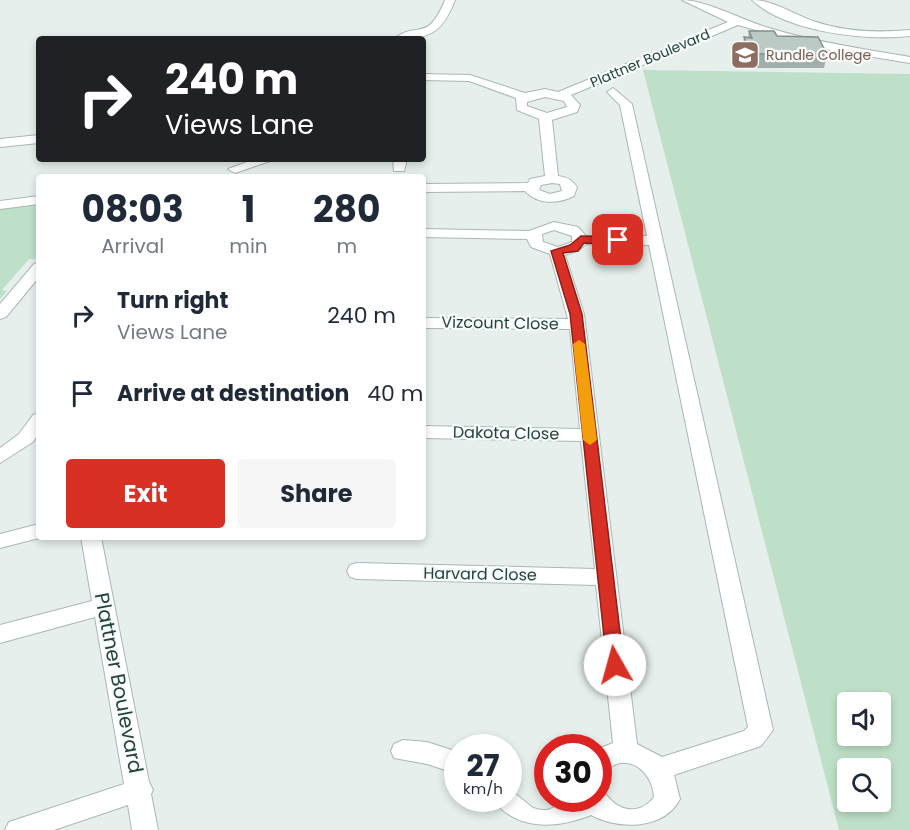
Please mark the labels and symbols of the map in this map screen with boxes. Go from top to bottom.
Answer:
street label: Plattner Boulevard [587,24,713,92]
school or university icon: Rundle College [729,39,761,71]
place label: Rundle College [766,45,872,65]
pin [592,214,643,265]
street label: Vizcount Close [441,310,559,336]
street label: Dakota Close [453,421,559,445]
street label: Harvard Close [423,562,537,586]
street label: Plattner Boulevard [88,590,150,776]
position arrow [583,633,647,697]
speed limit sign: 30 [534,734,612,812]

